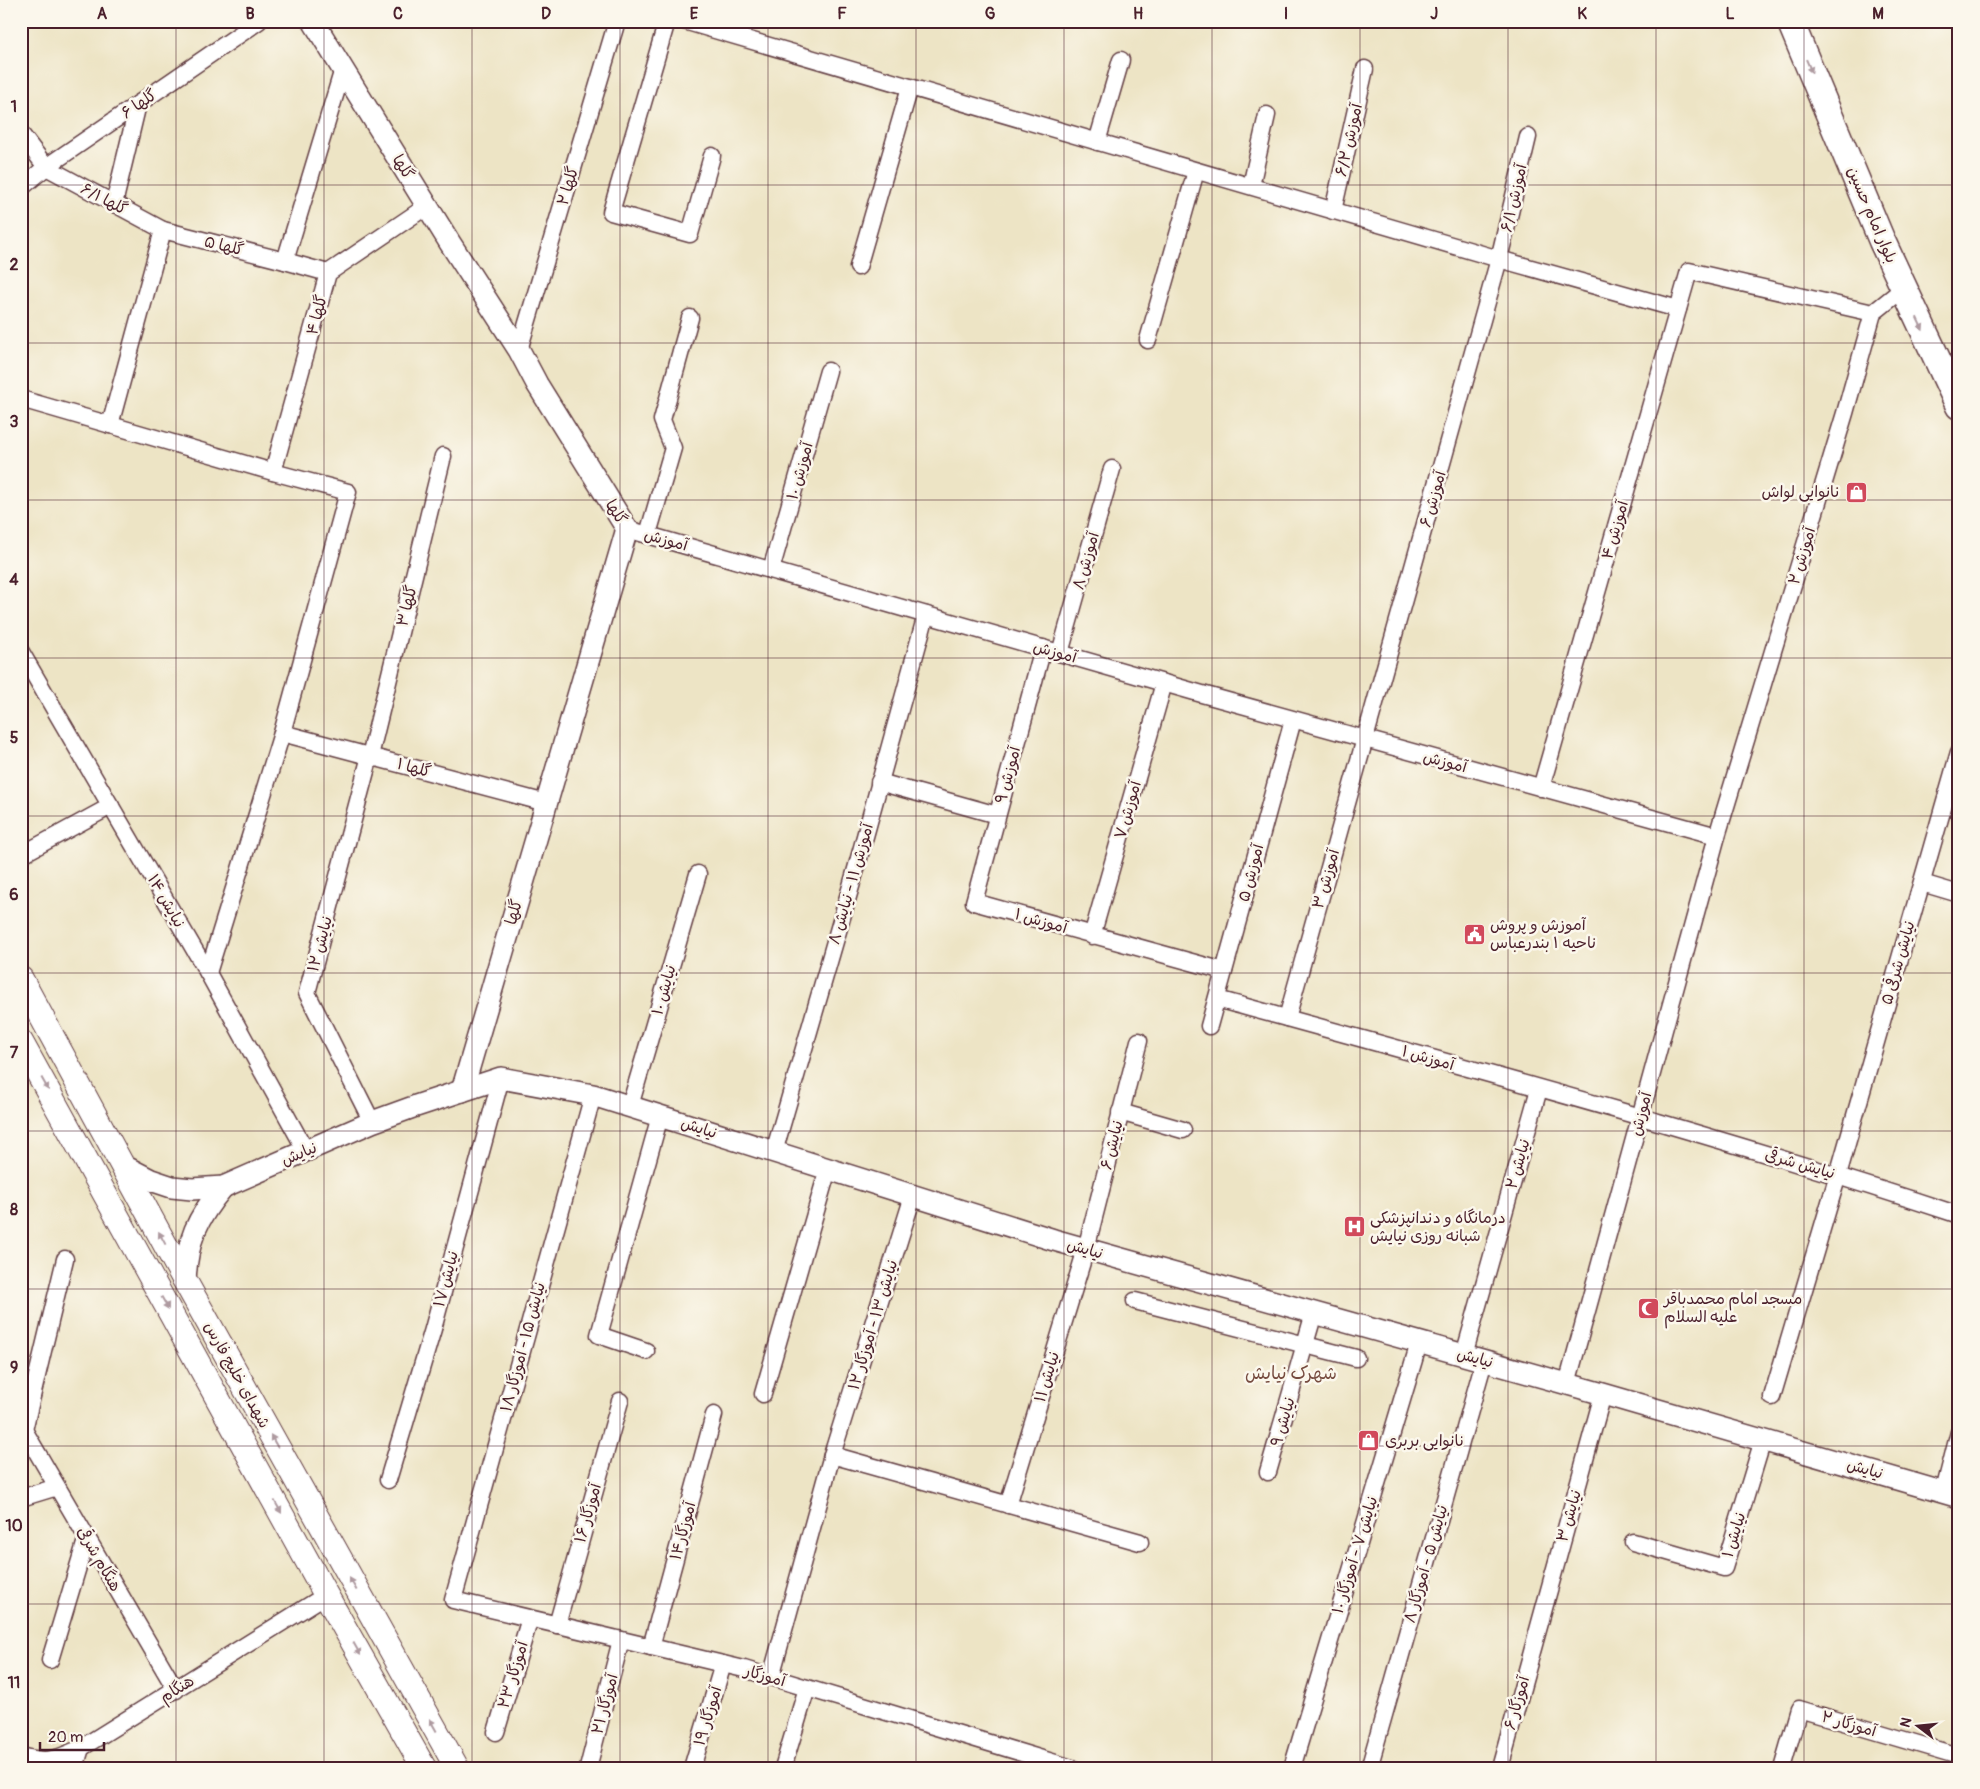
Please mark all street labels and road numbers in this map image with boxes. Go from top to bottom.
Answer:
street label: گلها ۶ [117,85,161,123]
street label: آموزش ۶/۲ [1331,101,1367,178]
street label: گلها [388,151,418,183]
street label: آموزش ۶/۱ [1496,161,1532,234]
street label: گلها ۲ [553,164,583,208]
street label: بلوار امام حسین [1841,164,1901,267]
street label: گلها ۶/۱ [77,178,131,220]
street label: گلها ۵ [202,231,246,261]
street label: گلها ۴ [302,292,332,337]
street label: آموزش ۱۰ [782,439,818,502]
street label: آموزش ۶ [1415,467,1451,530]
street label: گلها [601,496,631,528]
street label: آموزش ۴ [1597,497,1633,562]
street label: آموزش [642,524,691,556]
street label: آموزش ۲ [1784,524,1820,587]
street label: آموزش ۸ [1068,529,1104,592]
street label: گلها ۳ [392,583,422,629]
street label: آموزش [1031,636,1080,668]
street label: آموزش ۹ [991,743,1025,806]
street label: آموزش [1421,747,1470,778]
street label: گلها ۱ [395,754,434,782]
street label: آموزش ۷ [1110,778,1146,841]
street label: آموزش ۱۱ - نیایش ۸ [824,820,878,947]
street label: آموزش ۵ [1234,841,1269,904]
street label: آموزش ۳ [1308,846,1344,911]
street label: نیایش ۱۴ [143,871,189,931]
street label: گلها [501,897,527,927]
street label: آموزش ۱ [1012,904,1071,938]
street label: نیایش ۱۲ [303,914,337,974]
street label: نیایش شرقی ۵ [1876,918,1920,1007]
street label: نیایش ۱۰ [647,963,681,1017]
street label: آموزش ۱ [1399,1041,1458,1075]
street label: آموزش [1626,1089,1657,1138]
street label: نیایش [678,1113,720,1143]
street label: نیایش ۶ [1096,1118,1128,1172]
street label: نیایش ۲ [1501,1137,1535,1191]
street label: نیایش [278,1138,320,1170]
street label: نیایش شرقی [1763,1144,1838,1184]
street label: نیایش [1065,1234,1105,1264]
street label: نیایش ۱۷ [429,1249,463,1309]
street label: نیایش ۱۳ - آموزگار ۱۲ [844,1258,902,1392]
street label: نیایش ۱۵ - آموزگار ۱۸ [496,1280,550,1414]
street label: شهدای خلیج فارس [200,1318,274,1432]
street label: نیایش [1455,1344,1495,1372]
street label: نیایش ۱۱ [1030,1349,1064,1405]
street label: نیایش ۹ [1266,1395,1300,1449]
street label: نیایش [1845,1454,1885,1484]
street label: آموزگار ۱۶ [570,1480,606,1545]
street label: نیایش ۳ [1552,1488,1586,1544]
street label: نیایش ۷ - آموزگار ۱۰ [1328,1494,1382,1616]
street label: آموزگار۱۴ [666,1499,701,1562]
street label: نیایش ۵ - آموزگار ۸ [1400,1503,1452,1625]
street label: نیایش ۱ [1718,1510,1750,1560]
street label: هنگام شرقی [71,1522,126,1596]
street label: آموزگار ۲۳ [493,1638,533,1711]
street label: آموزگار [740,1660,789,1692]
street label: آموزگار ۲۱ [587,1670,623,1737]
street label: هنگام [156,1671,199,1709]
street label: آموزگار ۶ [1500,1673,1534,1732]
street label: آموزگار ۱۹ [689,1683,727,1748]
street label: آموزگار ۲ [1819,1707,1880,1742]

